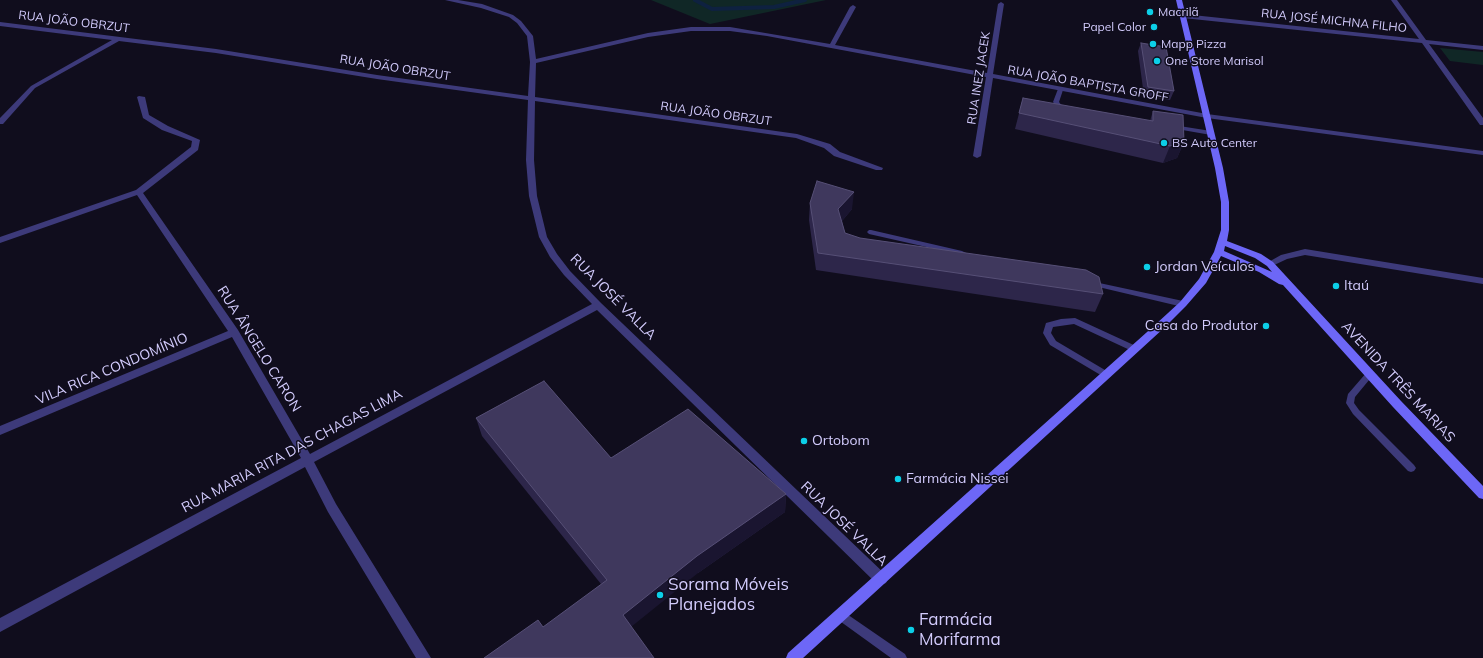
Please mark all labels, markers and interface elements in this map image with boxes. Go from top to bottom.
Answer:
place label: Macrilã [1158,5,1199,19]
street label: RUA JOSÉ MICHNA FILHO [1260,6,1408,36]
marker: Macrilã [1145,7,1155,17]
street label: RUA JOÃO OBRZUT [18,8,130,36]
place label: Papel Color [1083,20,1146,34]
marker: Papel Color [1149,22,1159,32]
street label: RUA INEZ JACEK [965,31,993,125]
place label: Mapp Pizza [1161,37,1226,51]
marker: Mapp Pizza [1148,39,1158,49]
street label: RUA JOÃO OBRZUT [339,52,451,84]
place label: One Store Marisol [1165,54,1264,68]
marker: One Store Marisol [1152,56,1162,66]
street label: RUA JOÃO BAPTISTA GROFF [1006,63,1170,105]
street label: RUA JOÃO OBRZUT [660,99,772,129]
place label: BS Auto Center [1172,136,1257,150]
marker: BS Auto Center [1159,138,1169,148]
street label: RUA JOSÉ VALLA [567,251,659,343]
place label: Jordan Veículos [1155,259,1254,275]
marker: Jordan Veículos [1142,262,1152,272]
place label: Itaú [1344,278,1369,294]
marker: Itaú [1331,281,1341,291]
street label: RUA ÂNGELO CARON [213,283,305,415]
place label: Casa do Produtor [1145,318,1258,334]
street label: AVENIDA TRÊS MARIAS [1338,318,1458,446]
marker: Casa do Produtor [1261,321,1271,331]
street label: VILA RICA CONDOMÍNIO [33,329,191,409]
street label: RUA MARIA RITA DAS CHAGAS LIMA [179,385,405,517]
place label: Ortobom [812,433,870,449]
marker: Ortobom [799,436,809,446]
place label: Farmácia Nissei [906,471,1009,487]
marker: Farmácia Nissei [893,474,903,484]
street label: RUA JOSÉ VALLA [797,478,891,570]
place label: Sorama Móveis Planejados [668,575,789,615]
marker: Sorama Móveis Planejados [655,590,665,600]
place label: Farmácia Morifarma [919,610,1001,650]
marker: Farmácia Morifarma [906,625,916,635]

